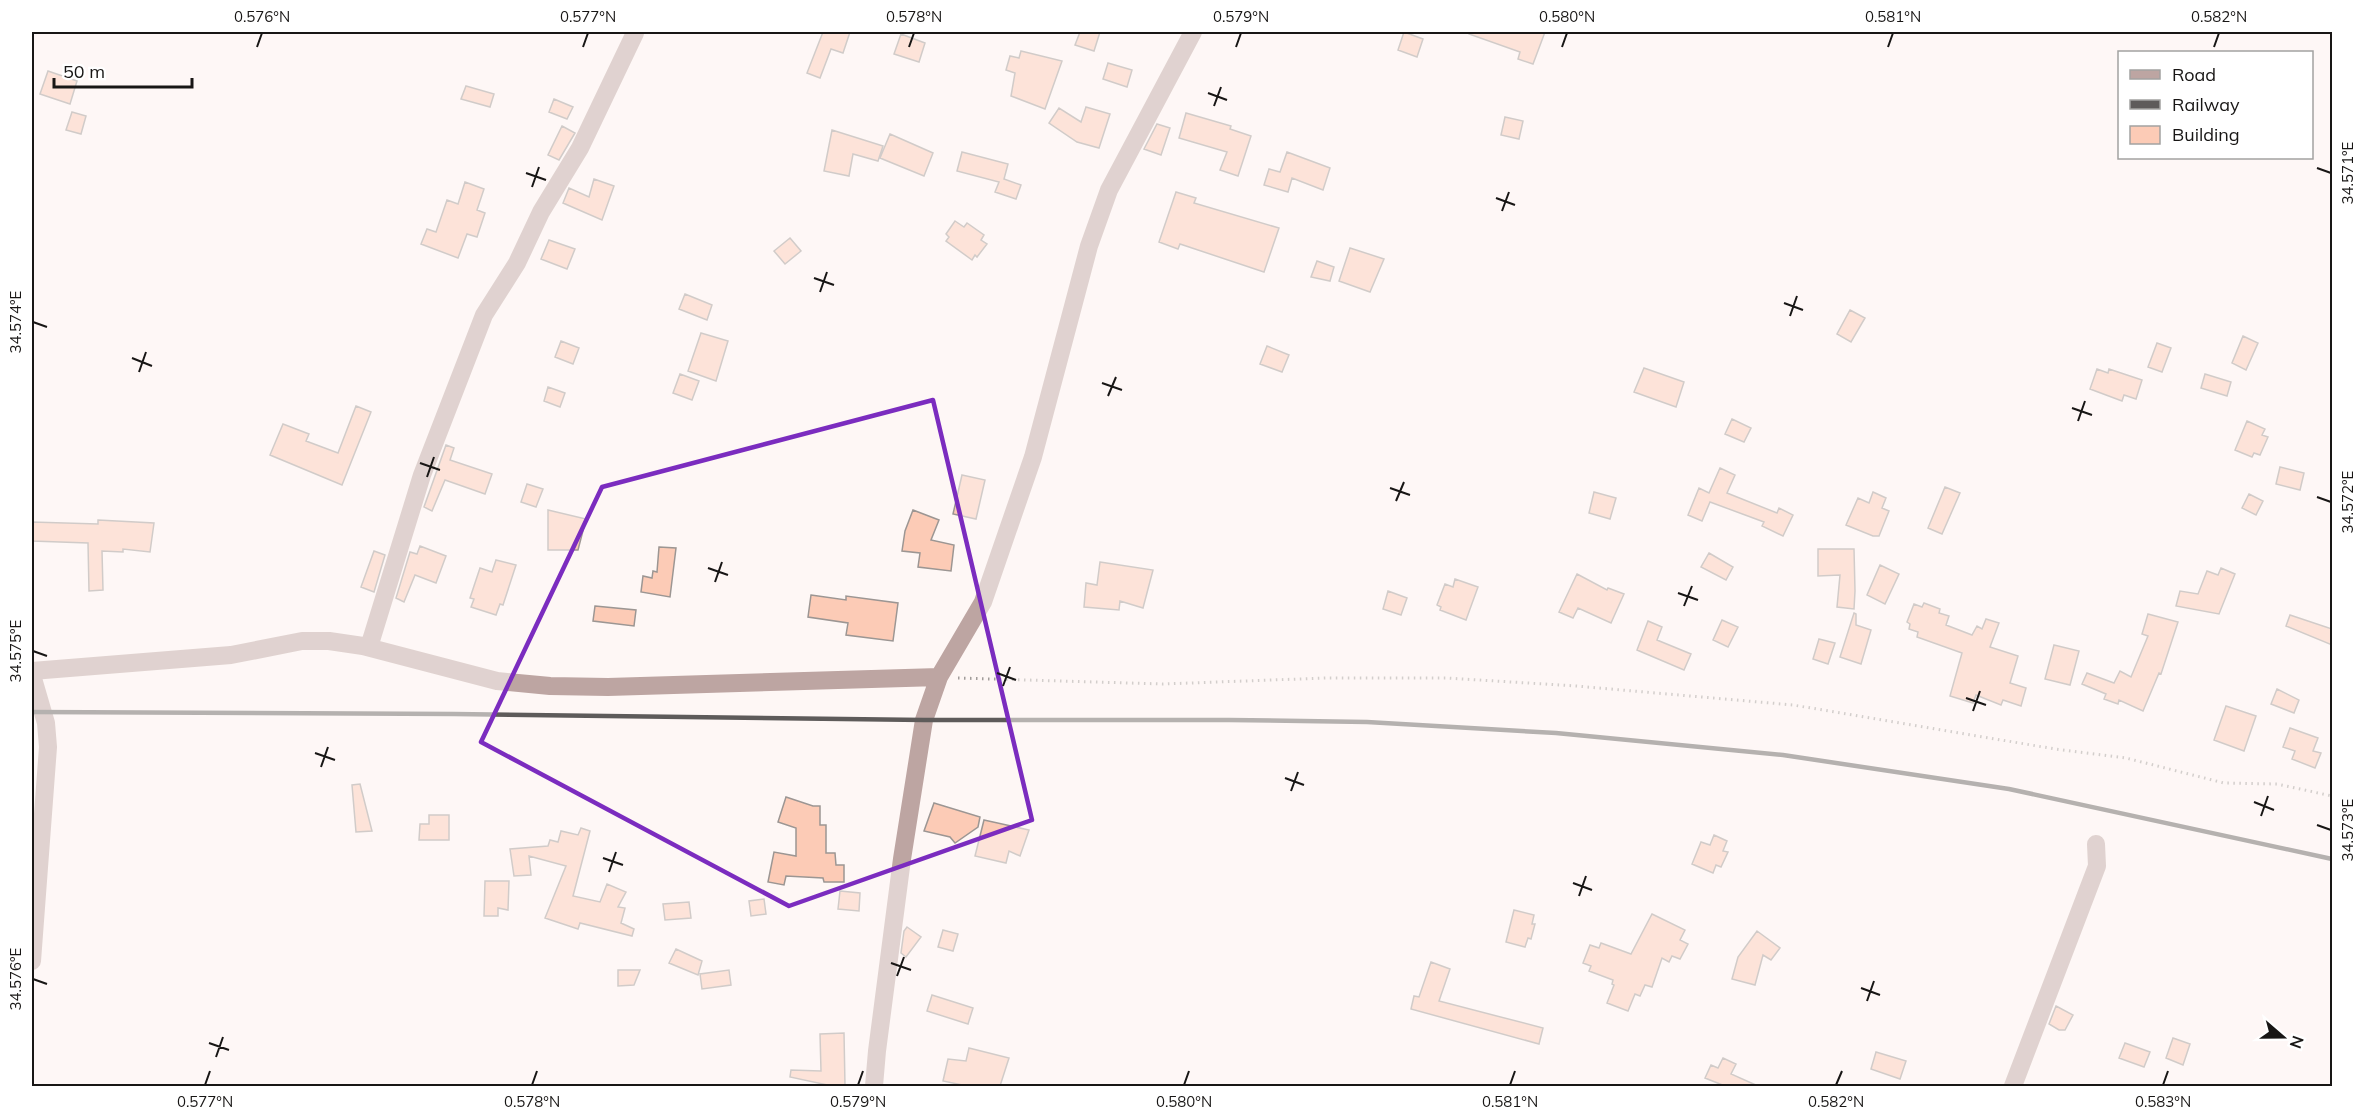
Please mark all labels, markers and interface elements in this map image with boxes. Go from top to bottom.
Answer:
text: 0.576°N [234,7,290,26]
text: 0.577°N [560,7,616,26]
text: 0.578°N [886,7,942,26]
text: 0.579°N [1213,7,1269,26]
text: 0.580°N [1539,7,1595,26]
text: 0.581°N [1865,7,1921,26]
text: 0.582°N [2191,7,2247,26]
scale bar [54,51,192,89]
legend [2118,51,2313,159]
text: 50 m [63,60,105,83]
text: Road [2172,63,2216,86]
text: Railway [2172,93,2240,116]
text: Building [2172,123,2240,146]
text: 34.571°E [2338,141,2357,204]
text: 34.574°E [6,290,25,353]
text: 34.572°E [2338,470,2357,533]
text: 34.575°E [6,619,25,682]
text: 34.573°E [2338,798,2357,861]
text: 34.576°E [6,947,25,1010]
north arrow [2253,1007,2313,1067]
text: N [2286,1033,2309,1051]
text: 0.577°N [177,1092,233,1111]
text: 0.578°N [504,1092,560,1111]
text: 0.579°N [830,1092,886,1111]
text: 0.580°N [1156,1092,1212,1111]
text: 0.581°N [1482,1092,1538,1111]
text: 0.582°N [1808,1092,1864,1111]
text: 0.583°N [2135,1092,2191,1111]

